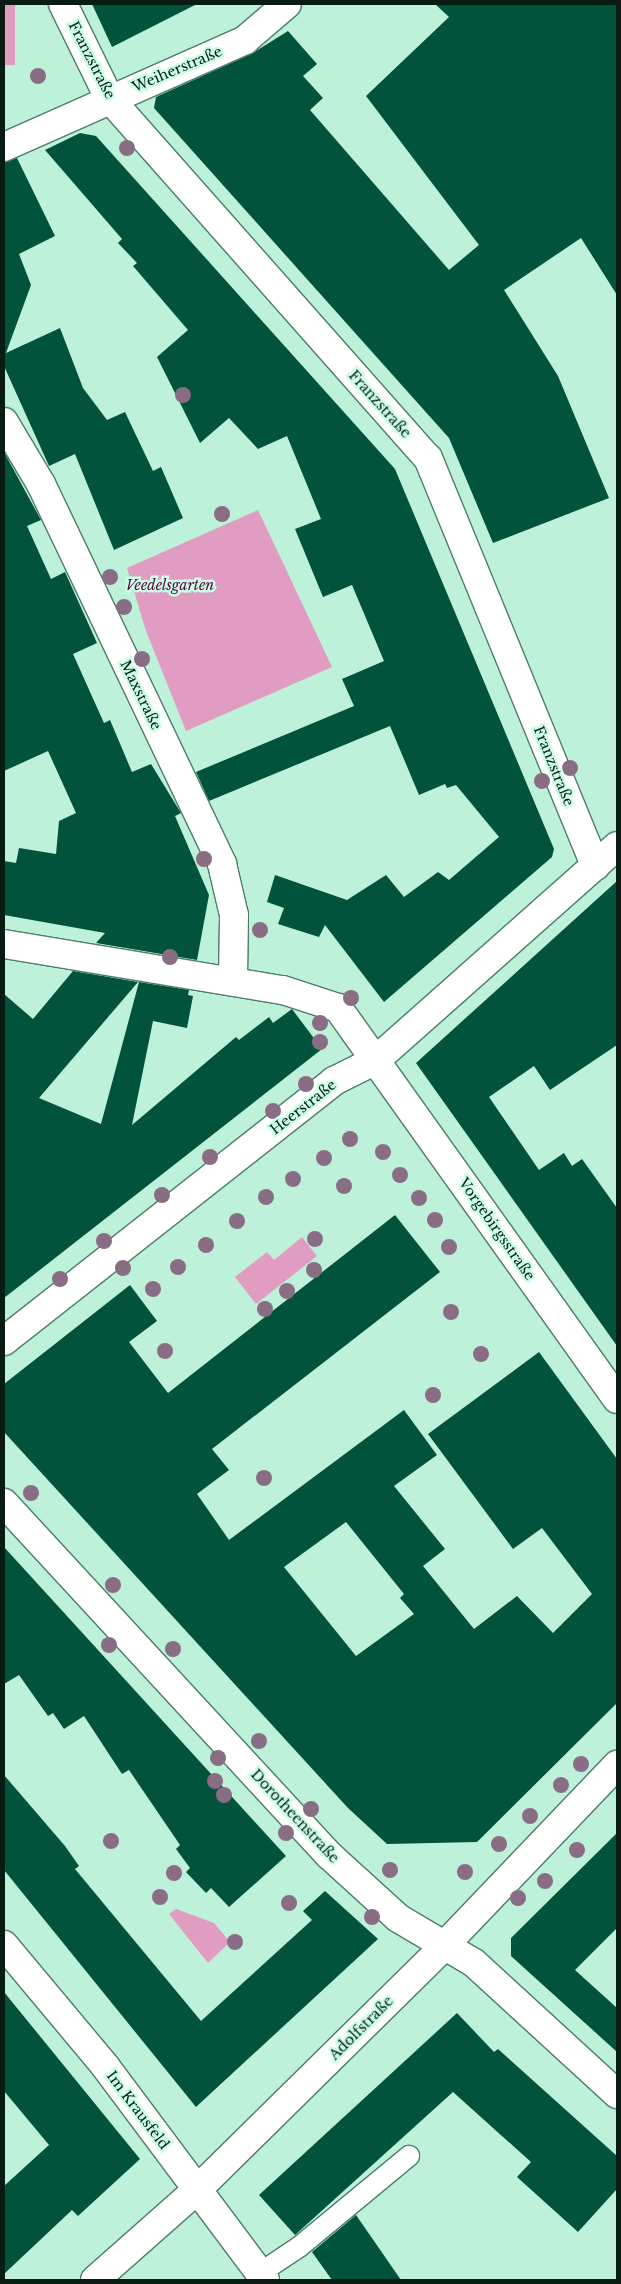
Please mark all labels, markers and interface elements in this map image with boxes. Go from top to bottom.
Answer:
street label: Franzstraße [65,18,119,102]
street label: Weiherstraße [129,42,225,96]
street label: Franzstraße [345,367,415,441]
park label: Veedelsgarten [126,577,214,593]
street label: Maxstraße [117,658,165,732]
street label: Franzstraße [530,724,578,808]
street label: Heerstraße [267,1076,339,1138]
street label: Vorgebirgsstraße [455,1175,539,1283]
street label: Dorotheenstraße [247,1766,343,1866]
street label: Adolfstraße [326,1993,396,2063]
street label: Im Krausfeld [103,2068,173,2152]

